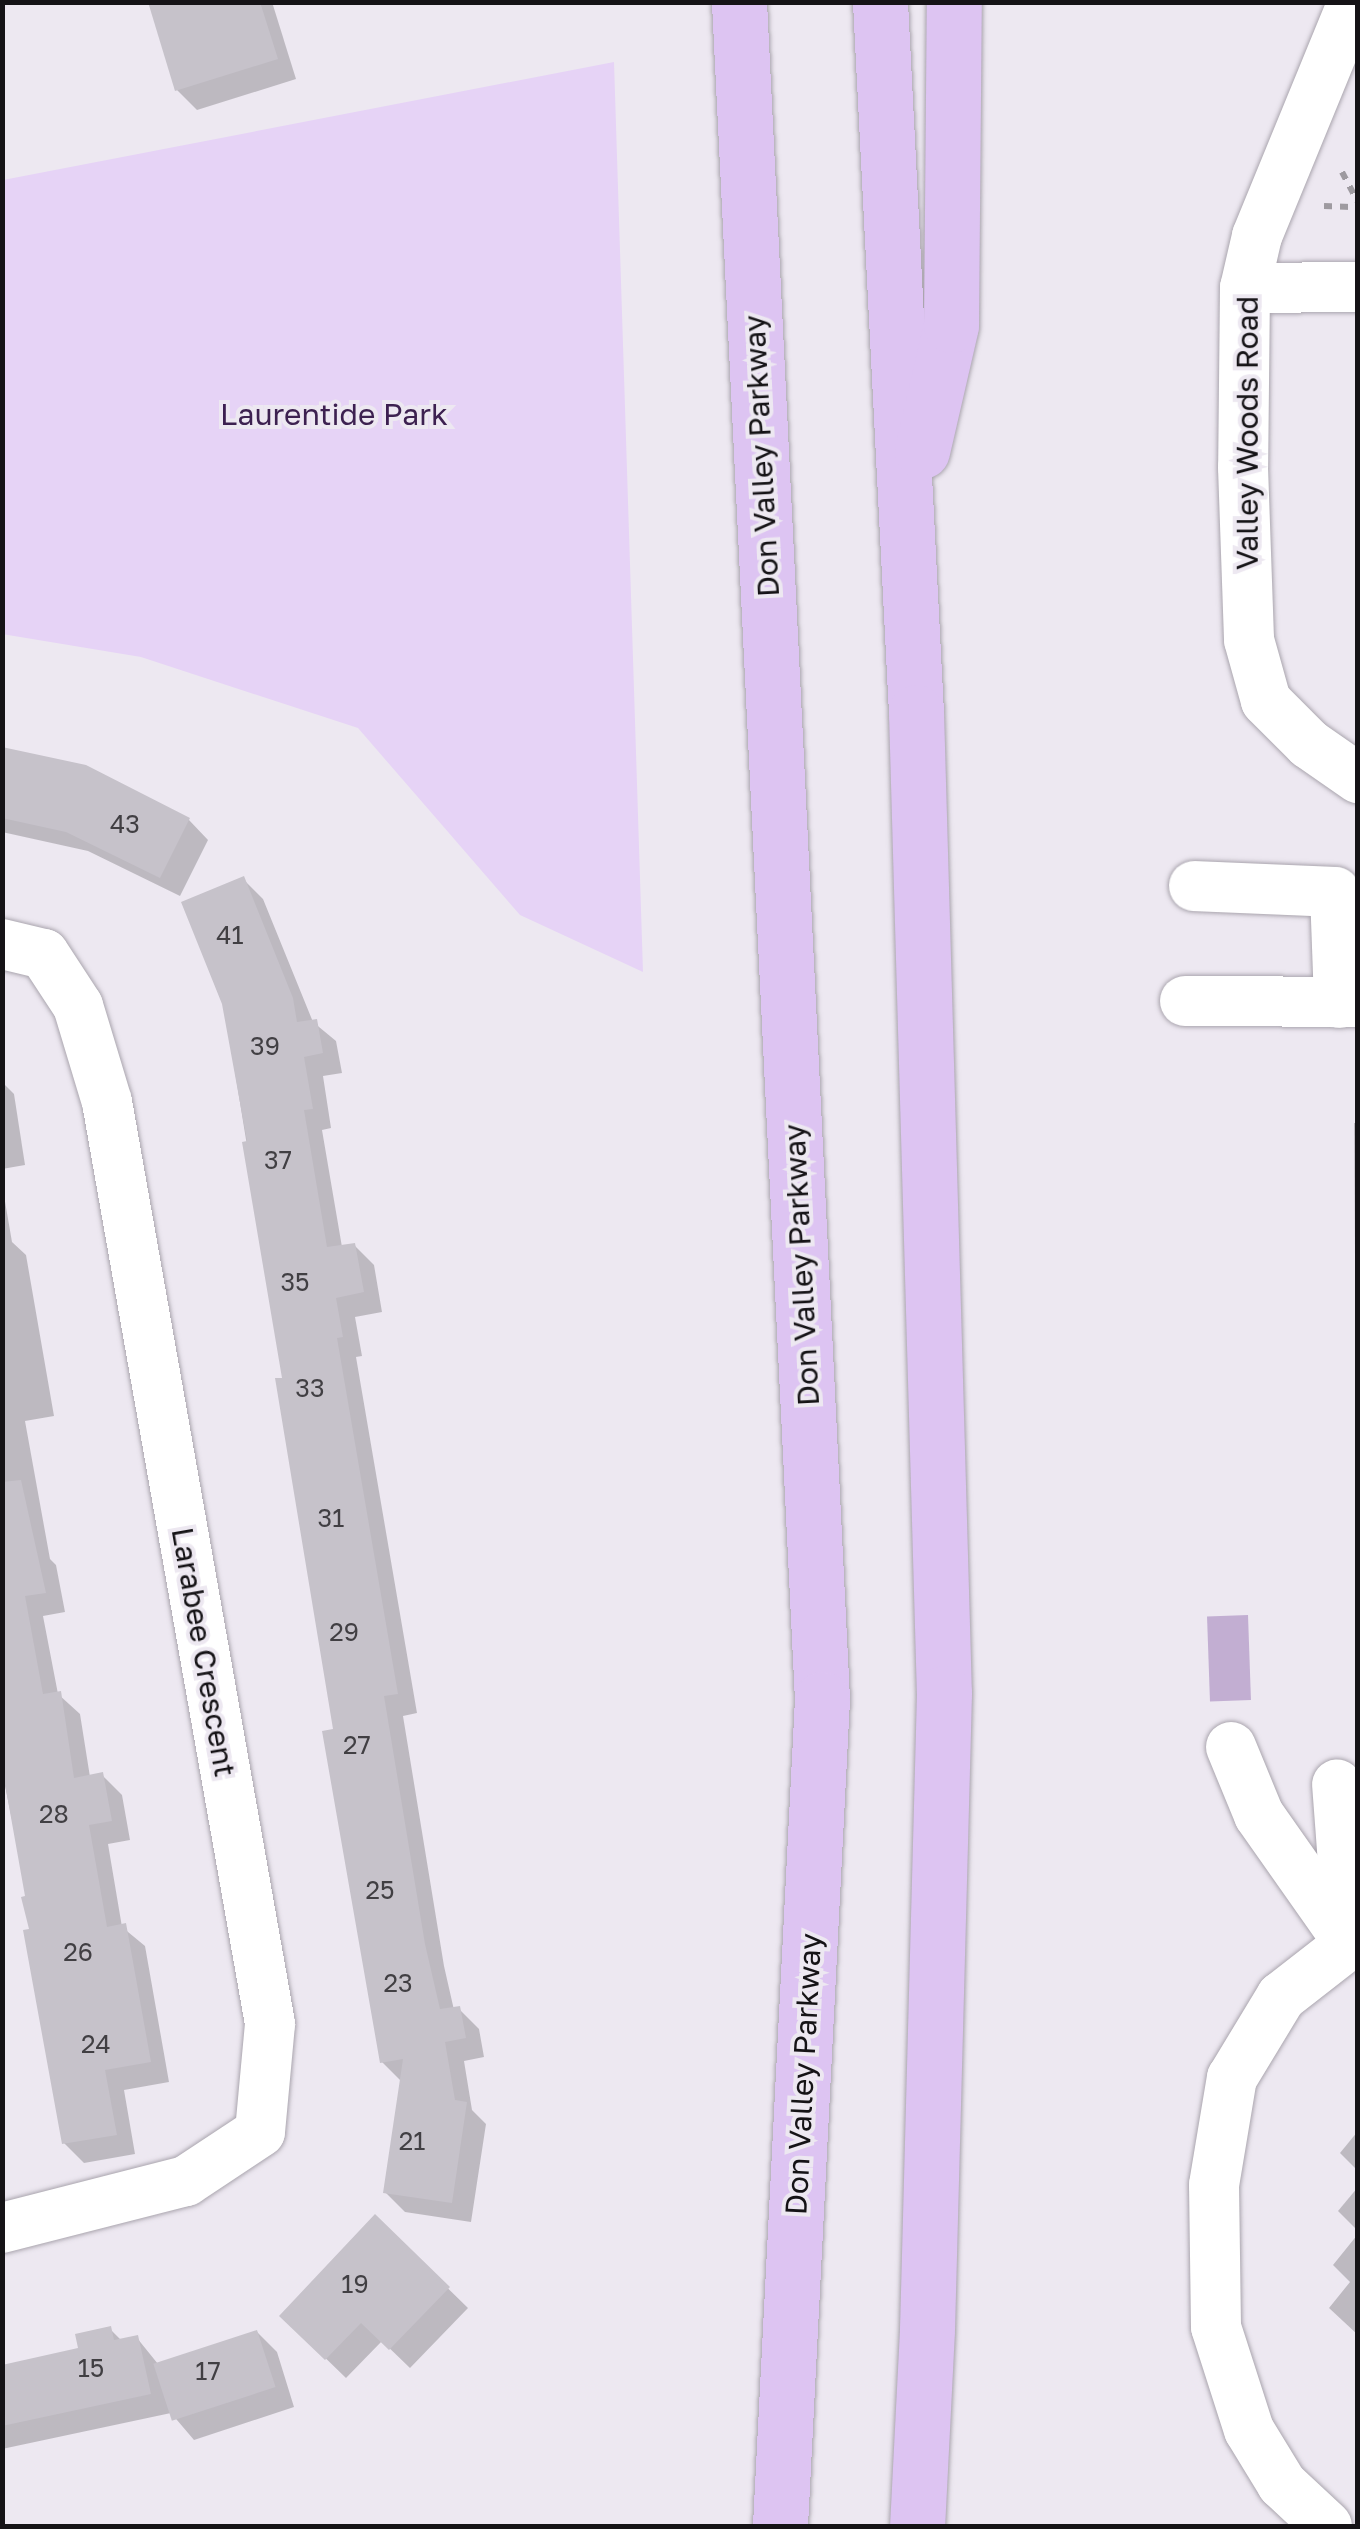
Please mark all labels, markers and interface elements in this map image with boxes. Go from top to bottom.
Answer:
street label: Valley Woods Road [1229,296,1265,570]
street label: Don Valley Parkway [736,314,786,598]
park label: Laurentide Park [220,396,448,432]
house number: 43 [110,809,140,839]
house number: 41 [216,920,244,950]
house number: 39 [250,1031,280,1061]
street label: Don Valley Parkway [776,1123,826,1407]
house number: 37 [264,1145,292,1175]
house number: 35 [280,1267,310,1297]
house number: 33 [295,1373,325,1403]
house number: 31 [318,1503,344,1533]
street label: Larabee Crescent [164,1525,244,1779]
house number: 29 [329,1617,359,1647]
house number: 27 [343,1730,371,1760]
house number: 28 [39,1799,69,1829]
house number: 25 [366,1875,394,1905]
street label: Don Valley Parkway [778,1932,828,2216]
house number: 26 [63,1937,93,1967]
house number: 23 [383,1968,413,1998]
house number: 24 [81,2029,111,2059]
house number: 21 [399,2126,425,2156]
house number: 19 [341,2269,369,2299]
house number: 15 [78,2353,104,2383]
house number: 17 [195,2356,221,2386]

